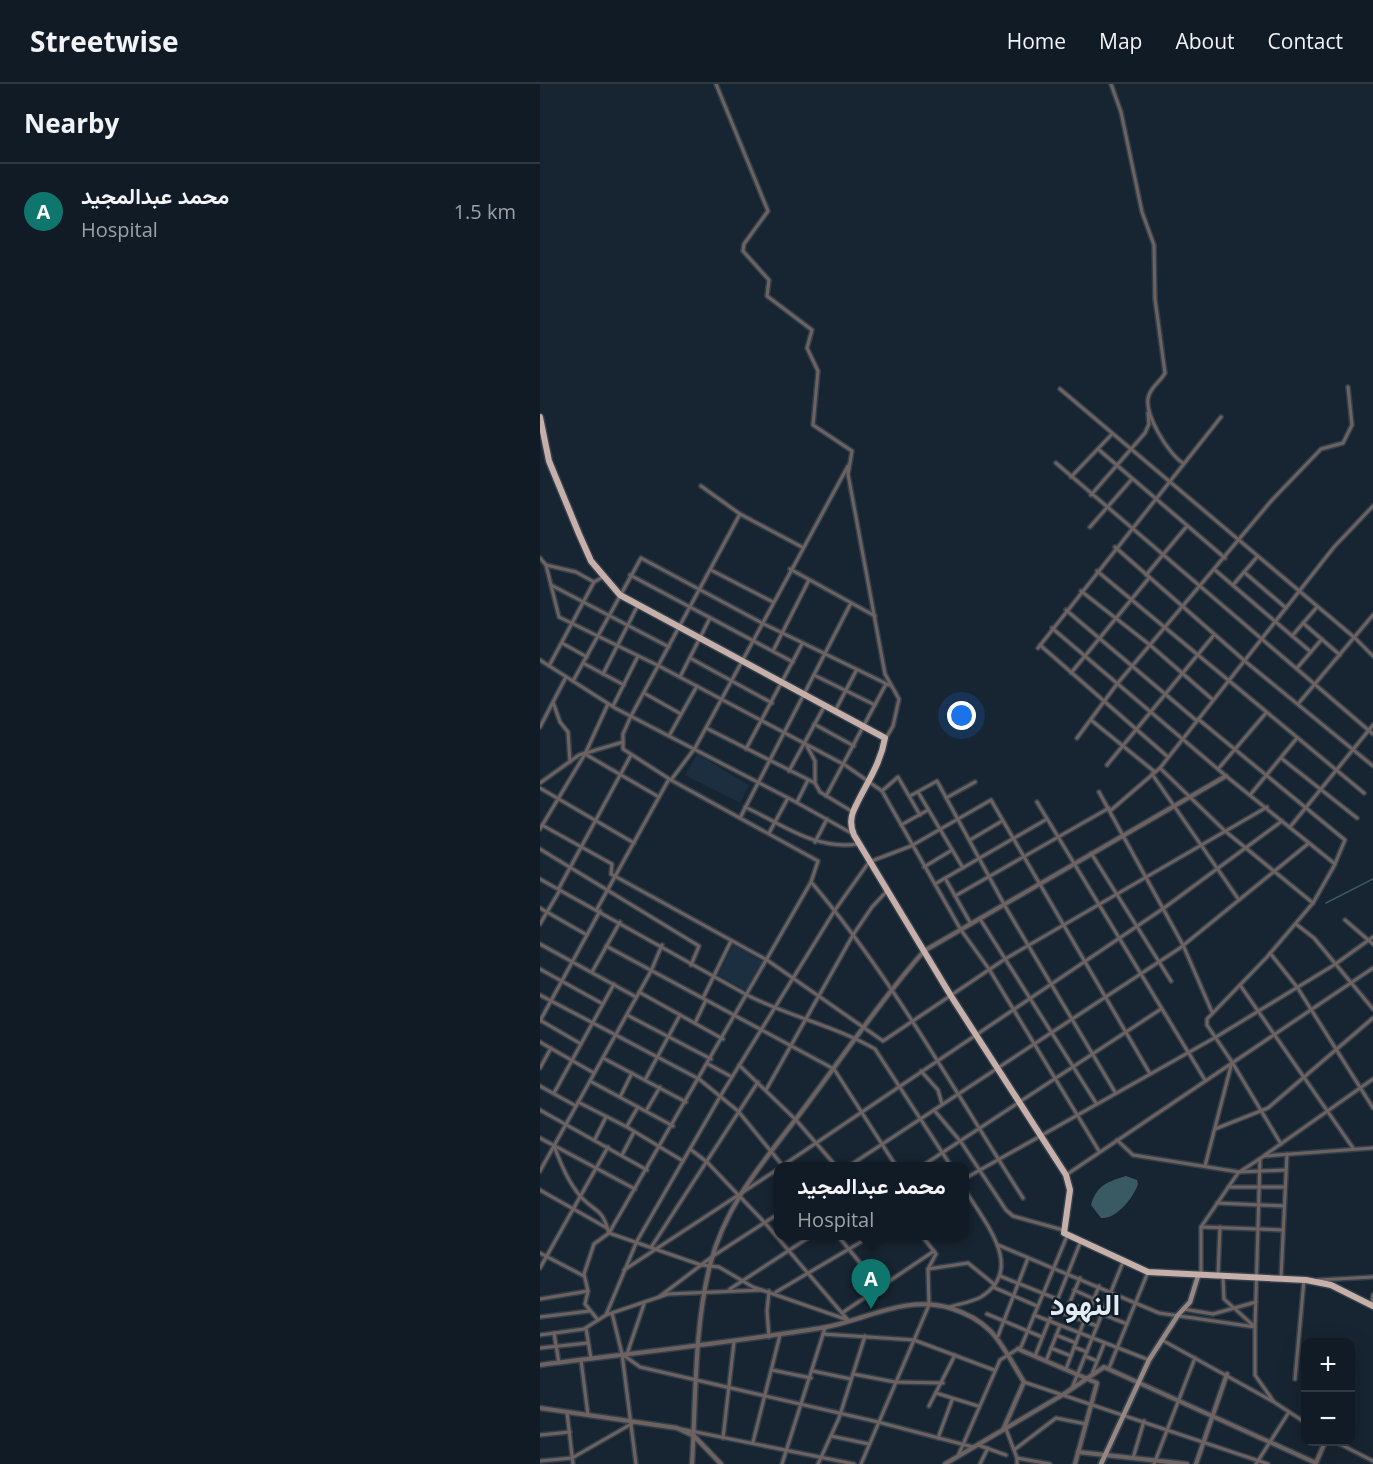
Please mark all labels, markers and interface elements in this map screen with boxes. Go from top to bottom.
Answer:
text: Streetwise [30,22,179,60]
text: Home [1007,27,1066,55]
text: Map [1099,27,1142,55]
text: About [1175,27,1235,55]
text: Contact [1268,27,1343,55]
text: Nearby [24,105,119,141]
text: محمد عبدالمجيد [81,180,229,210]
text: A [37,198,50,225]
text: 1.5 km [454,198,516,225]
text: Hospital [81,216,158,243]
your location [947,701,976,730]
popup [774,1162,969,1240]
text: محمد عبدالمجيد [797,1170,946,1200]
text: Hospital [797,1206,874,1233]
pin: A [852,1260,890,1309]
district label: النهود [1050,1283,1120,1324]
map controls [1301,1338,1355,1446]
button: + [1301,1338,1355,1392]
button: − [1301,1392,1355,1446]

